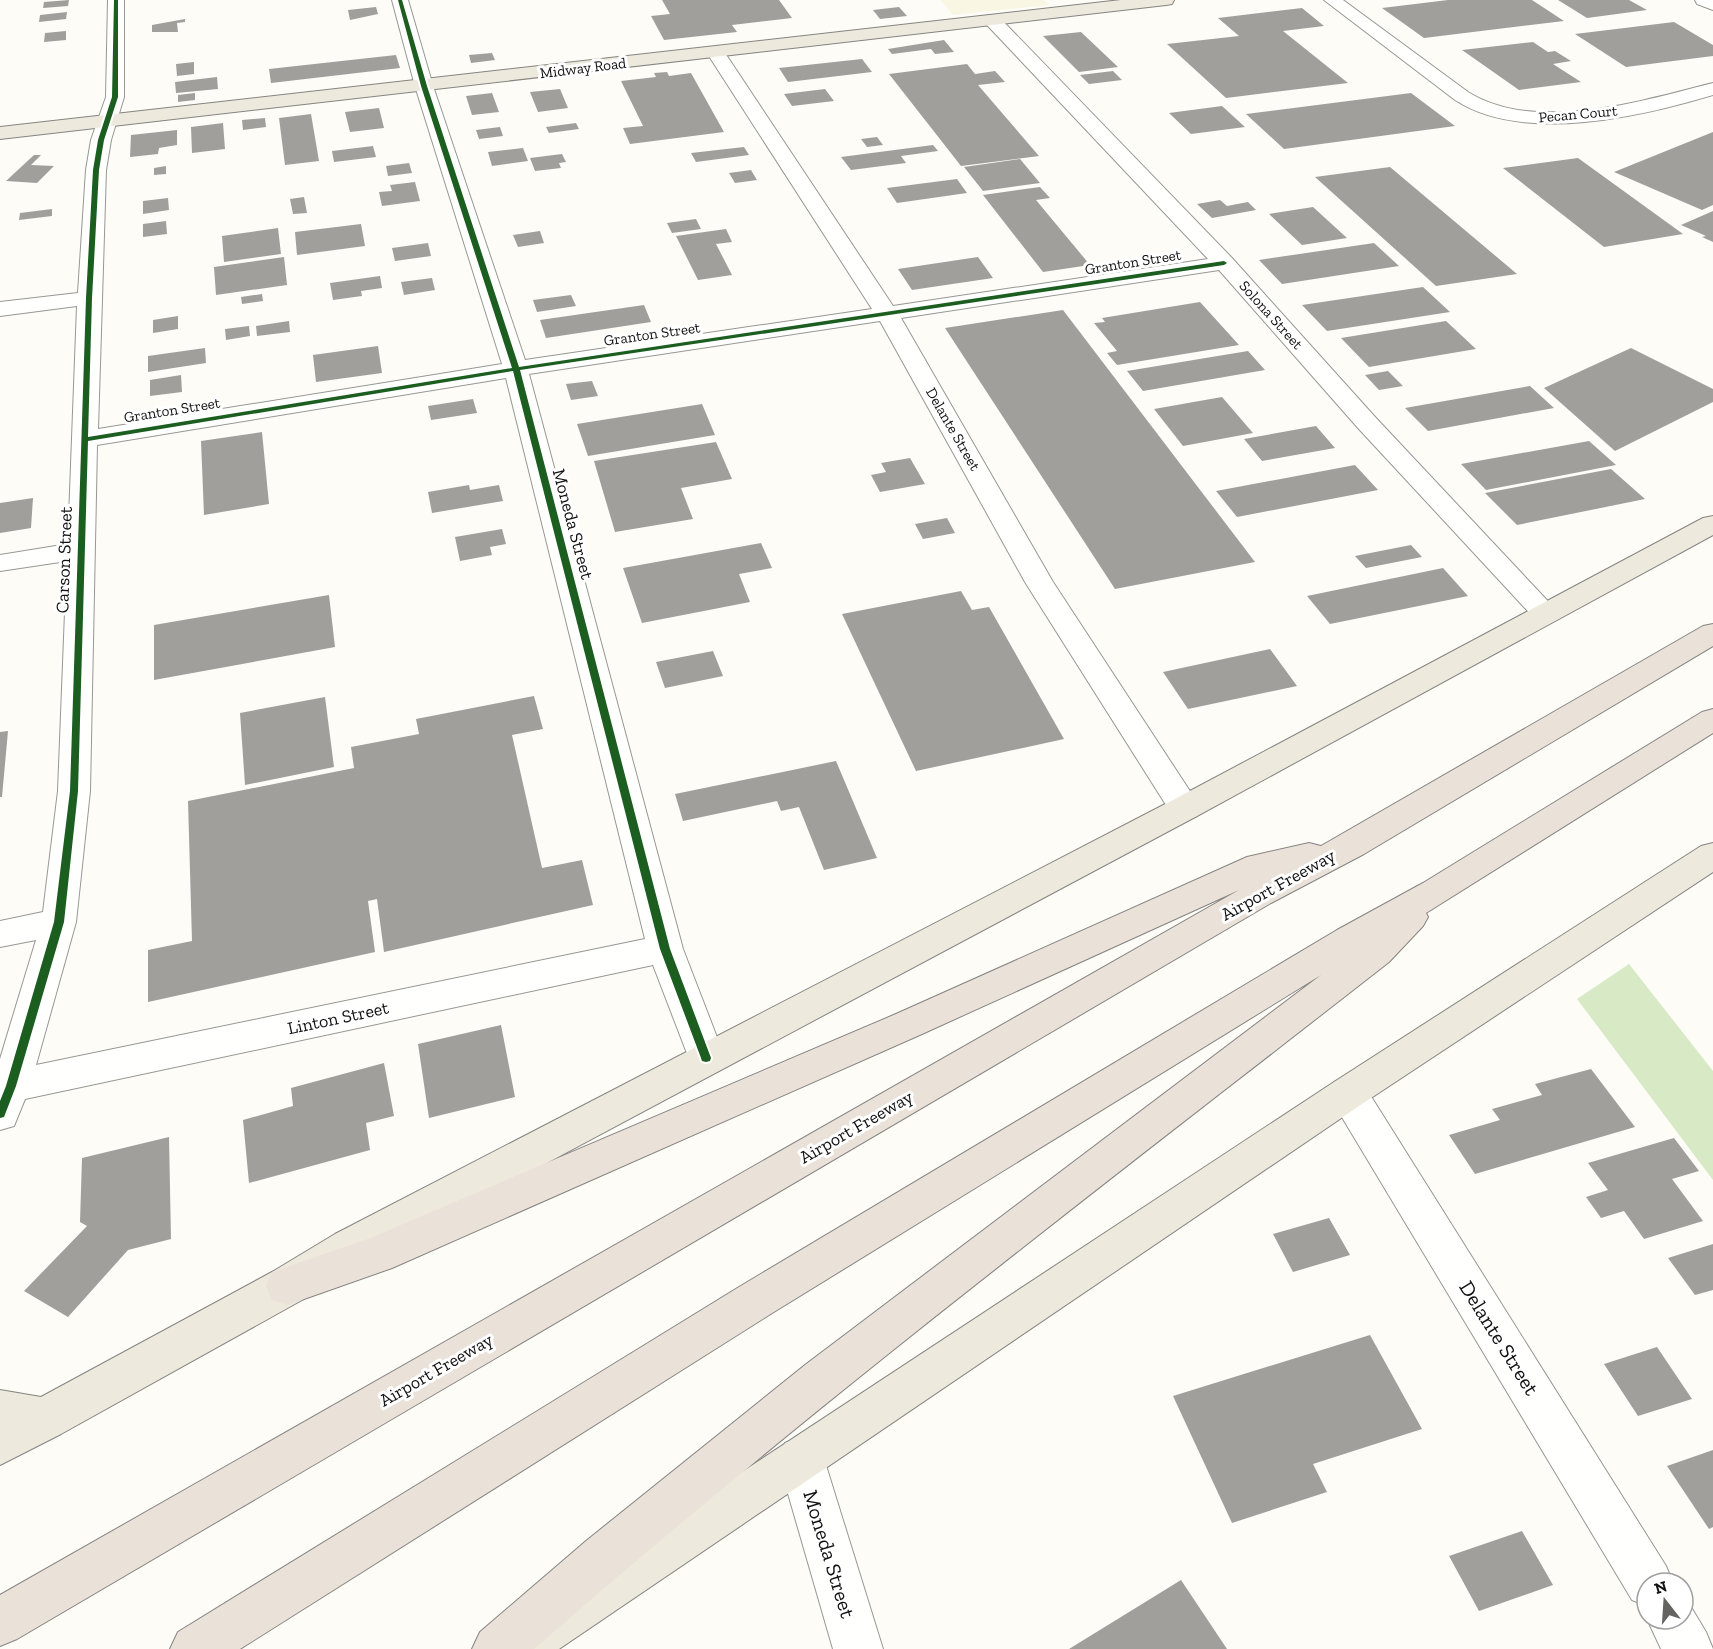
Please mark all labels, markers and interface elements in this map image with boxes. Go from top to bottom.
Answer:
street label: Midway Road [539,54,628,82]
street label: Pecan Court [1538,102,1619,126]
street label: Granton Street [1084,245,1183,278]
street label: Solona Street [1235,277,1307,353]
street label: Granton Street [603,318,702,350]
street label: Delante Street [922,384,984,474]
street label: Granton Street [123,393,222,426]
street label: Moneda Street [548,466,598,582]
street label: Carson Street [51,506,77,614]
street label: Airport Freeway [1217,844,1340,926]
street label: Linton Street [285,996,391,1039]
street label: Airport Freeway [795,1085,917,1168]
street label: Delante Street [1454,1276,1545,1400]
street label: Airport Freeway [375,1328,497,1411]
street label: Moneda Street [798,1487,861,1621]
north arrow [1635,1571,1695,1631]
text: N [1652,1576,1669,1598]

